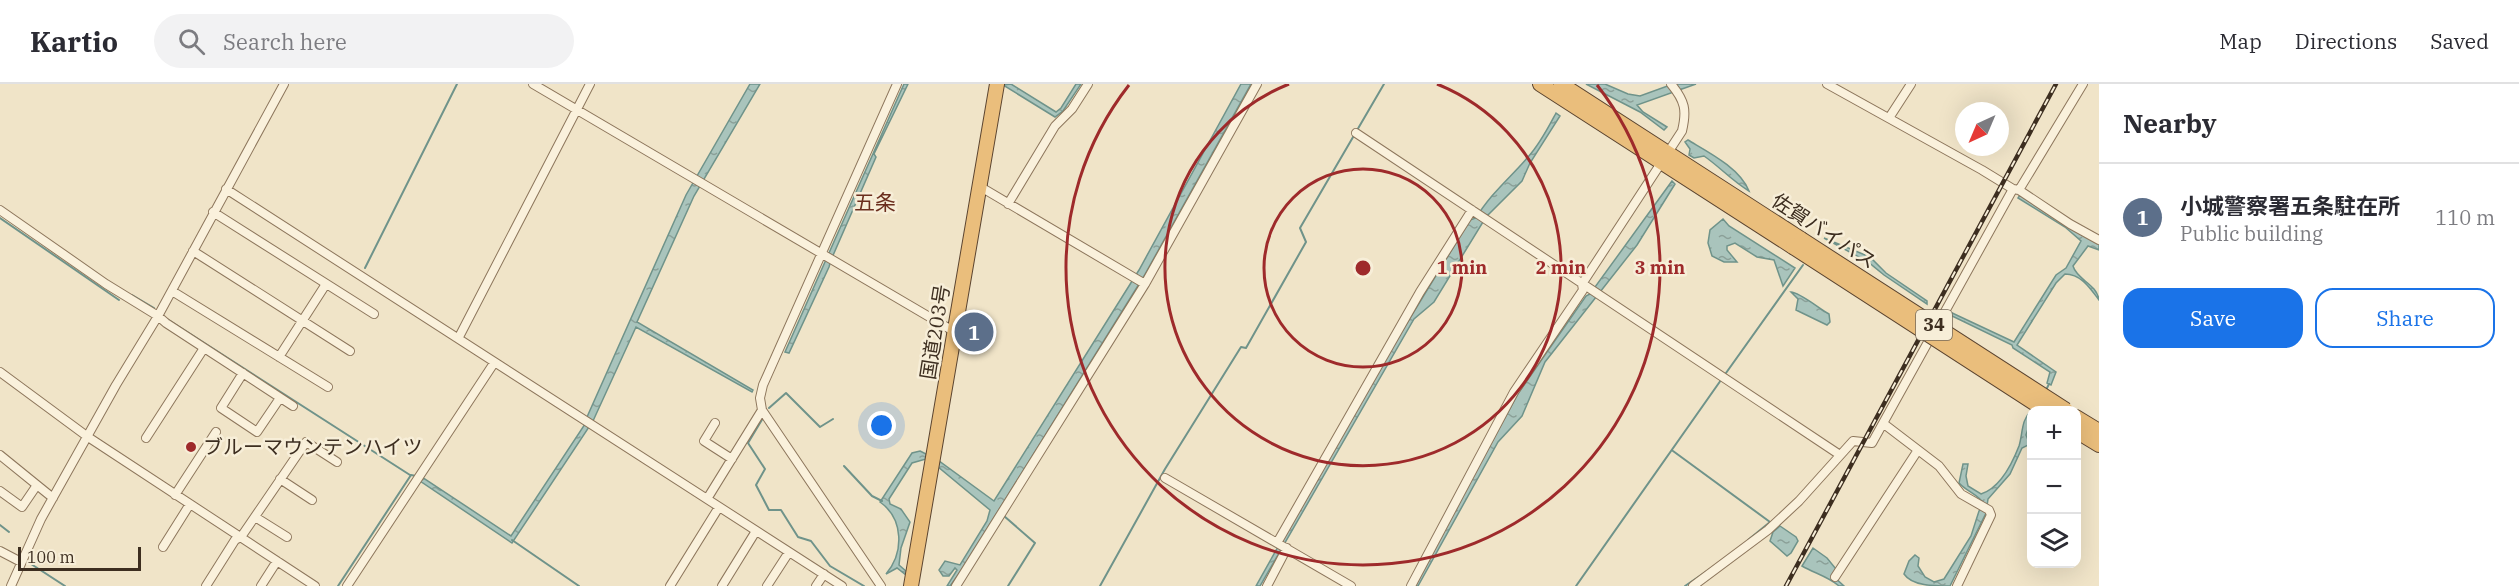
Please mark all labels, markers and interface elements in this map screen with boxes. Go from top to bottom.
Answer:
search box [154,14,574,68]
text: Kartio [30,23,118,60]
icon: search [175,25,208,58]
text: Search here [223,27,347,56]
text: Map [2219,27,2262,55]
text: Directions [2295,27,2397,55]
text: Saved [2430,27,2489,55]
north arrow [1955,102,2009,156]
text: Nearby [2123,106,2217,140]
street label: 佐賀バイパス [1767,187,1882,274]
district label: 五条 [854,188,896,216]
text: 小城警察署五条駐在所 [2180,191,2400,220]
text: 1 [2137,204,2149,231]
text: 110 m [2435,204,2495,231]
text: Public building [2180,220,2323,247]
text: 1 min [1437,256,1487,279]
text: 2 min [1536,256,1586,279]
text: 3 min [1635,256,1685,279]
centre of rings [1353,258,1373,278]
street label: 国道203号 [914,282,955,381]
button: Save [2123,288,2303,348]
button: Share [2315,288,2495,348]
pin: 1 [954,310,994,354]
road number: 34 [1916,310,1952,340]
map controls [2027,406,2081,568]
button: + [2027,406,2081,460]
your location [867,411,896,440]
place label: ブルーマウンテンハイツ [203,433,423,460]
marker: ブルーマウンテンハイツ [184,440,198,454]
button: − [2027,460,2081,514]
button: layers [2027,514,2081,568]
scale bar [18,544,141,572]
text: 100 m [27,547,75,567]

